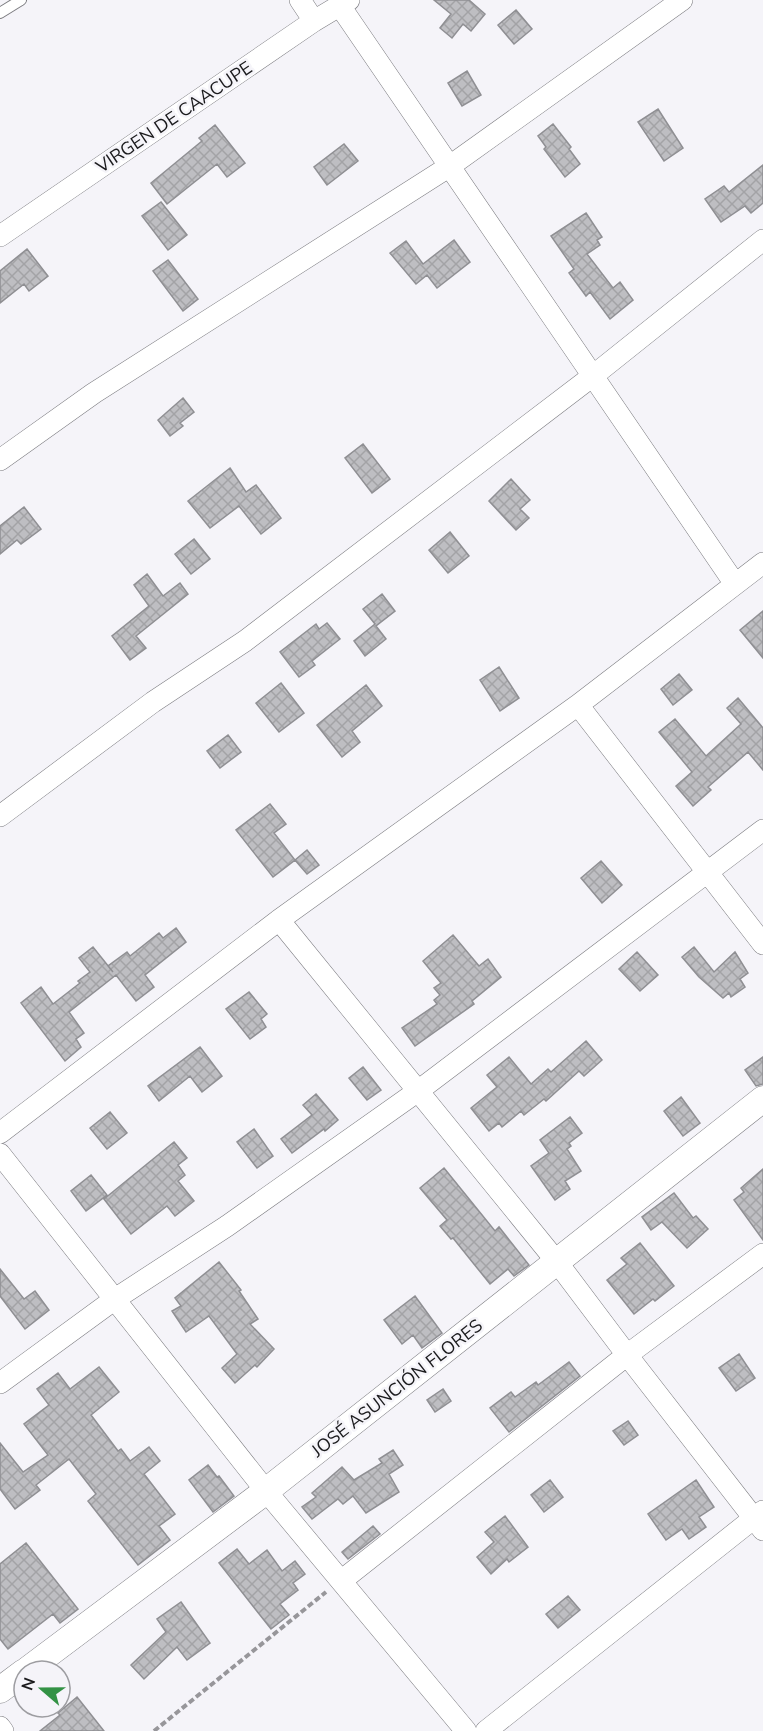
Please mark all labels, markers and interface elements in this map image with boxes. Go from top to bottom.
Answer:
street label: VIRGEN DE CAACUPE [90,56,257,179]
street label: JOSÉ ASUNCIÓN FLORES [306,1314,488,1463]
north arrow [12,1659,72,1719]
text: N [16,1675,41,1694]

